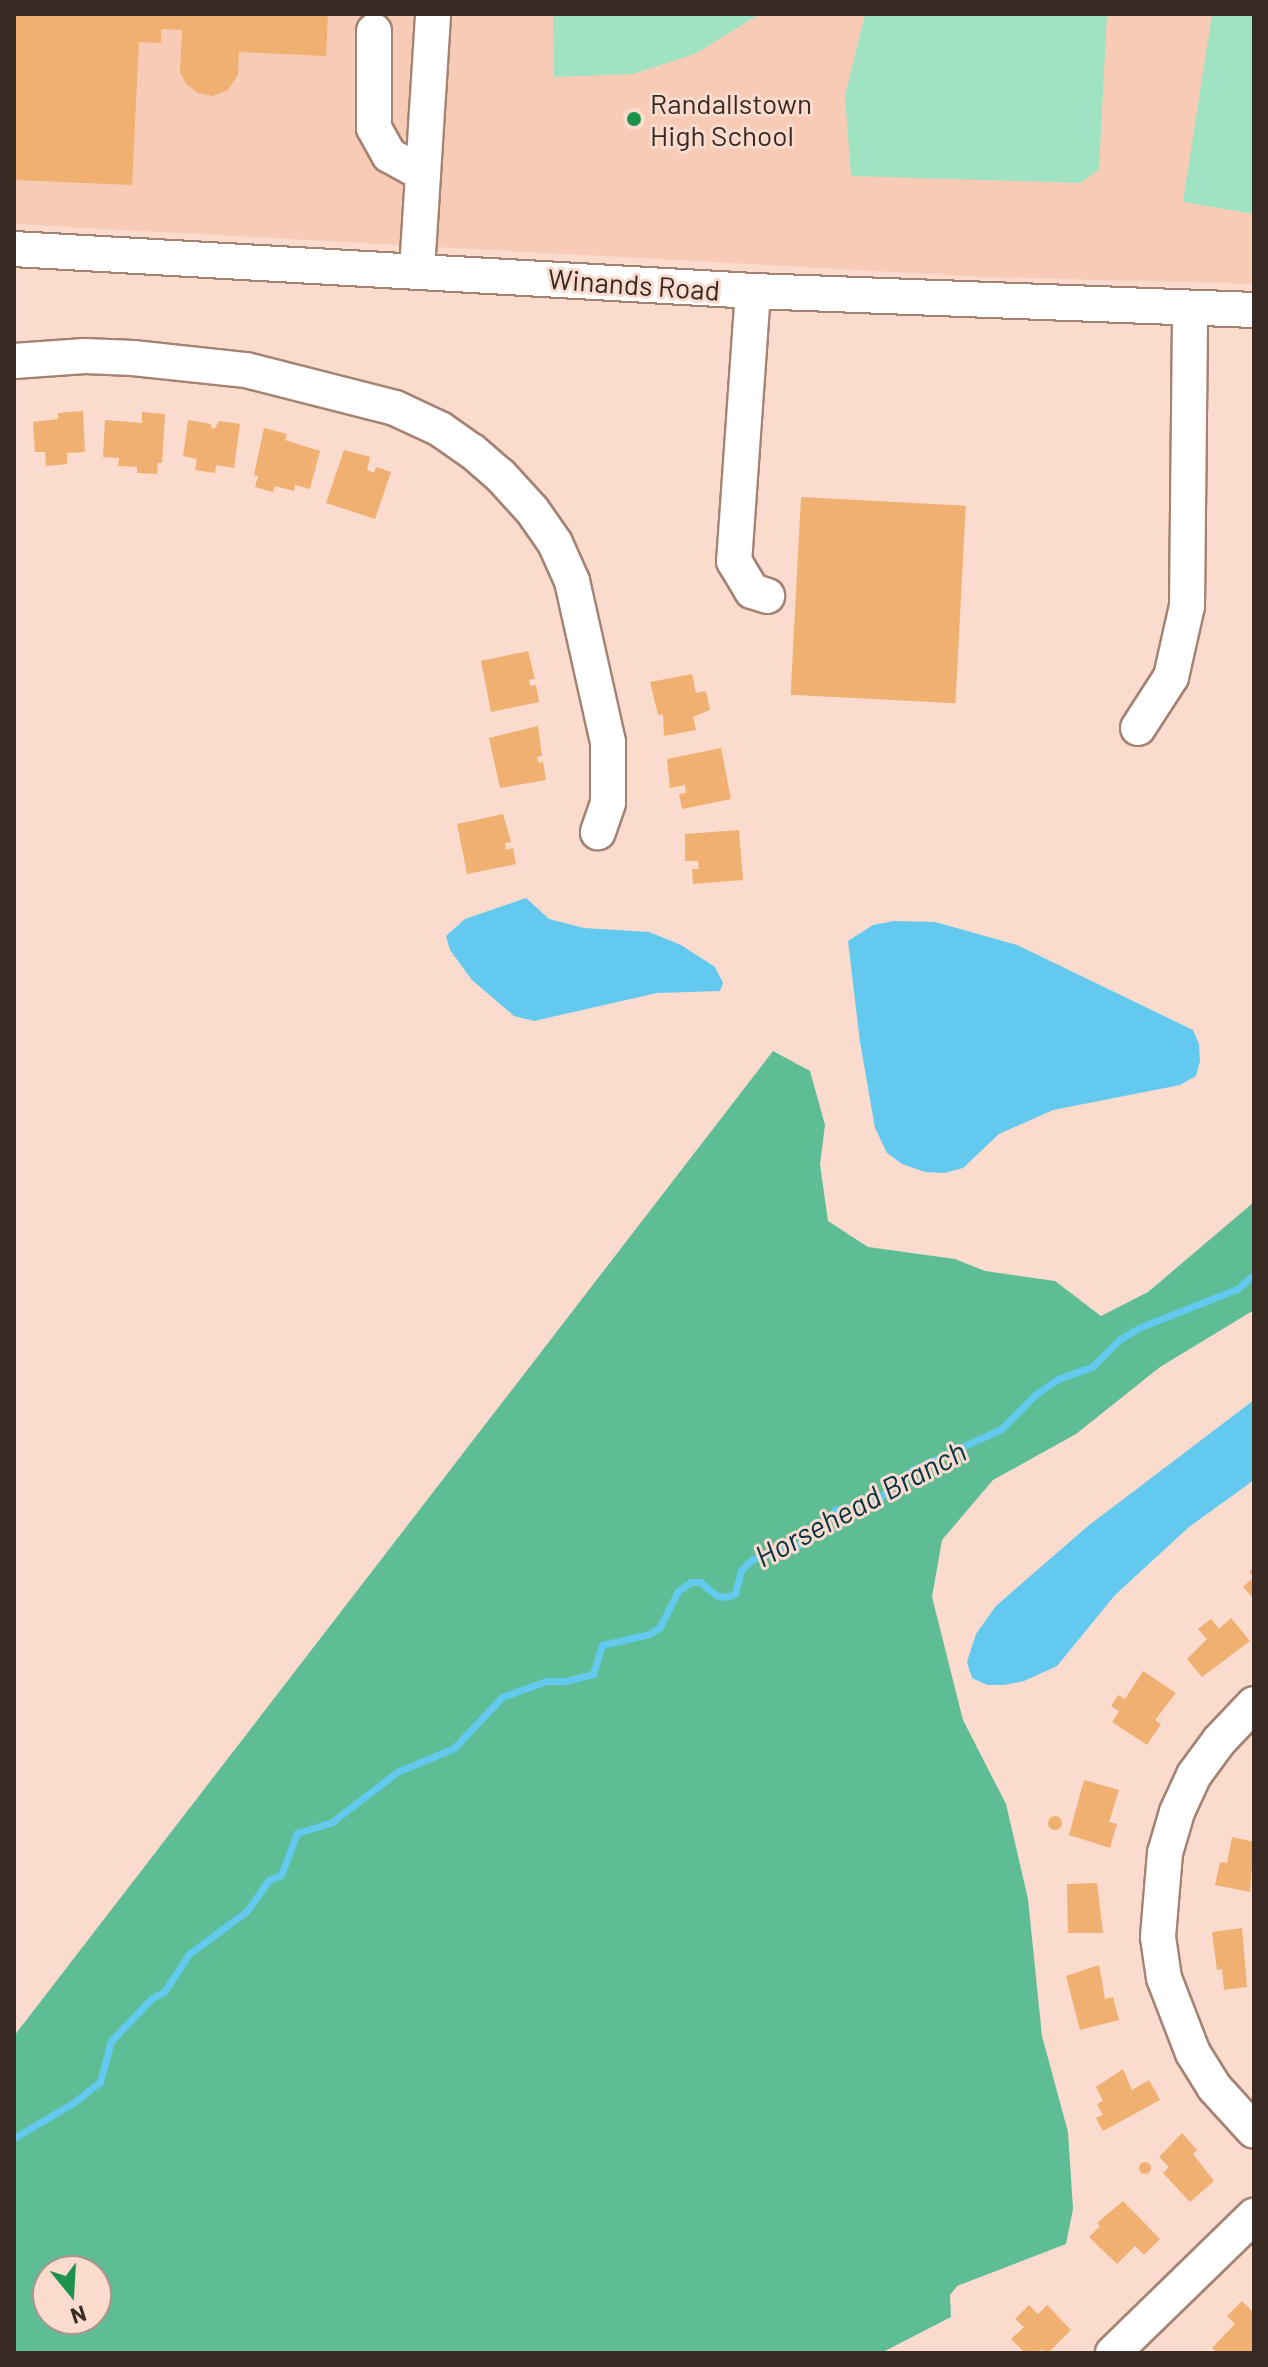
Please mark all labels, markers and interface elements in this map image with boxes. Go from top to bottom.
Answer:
place label: Randallstown High School [650,86,812,152]
marker: Randallstown High School [625,110,643,128]
street label: Winands Road [547,261,721,307]
water label: Horsehead Branch [748,1432,972,1574]
north arrow [32,2255,112,2335]
text: N [68,2301,90,2331]

